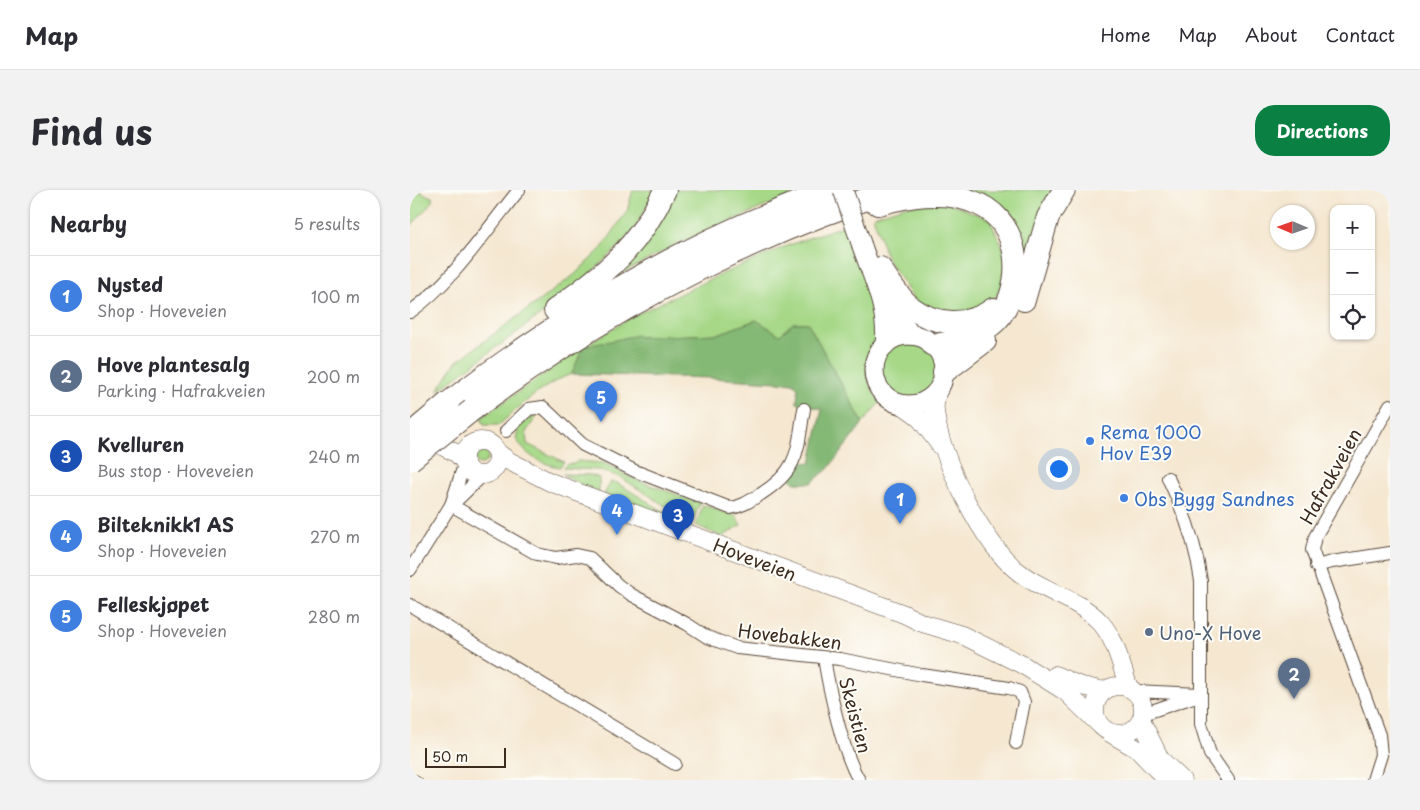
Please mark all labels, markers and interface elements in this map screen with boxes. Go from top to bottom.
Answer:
text: Map [25,17,78,53]
text: Home [1100,21,1150,48]
text: Map [1178,21,1217,48]
text: About [1245,21,1297,48]
text: Contact [1325,21,1395,48]
text: Find us [30,104,152,157]
button: Directions [1255,105,1390,156]
north arrow [1270,205,1315,250]
map controls [1330,205,1375,340]
button: + [1330,205,1375,250]
text: Nearby [50,207,127,239]
text: 5 results [293,211,360,235]
button: − [1330,250,1375,295]
text: Nysted [97,270,163,298]
text: 1 [62,284,70,308]
text: 100 m [311,284,360,308]
button: locate [1330,295,1375,340]
text: Shop · Hoveveien [97,298,227,322]
text: Hove plantesalg [97,350,250,378]
text: 2 [60,364,72,388]
text: 200 m [307,364,360,388]
text: Parking · Hafrakveien [97,378,266,402]
pin: 5 [585,381,617,422]
place label: Rema 1000 Hov E39 [1100,418,1202,466]
street label: Hafrakveien [1293,423,1367,529]
text: Kvelluren [97,430,184,458]
marker: Rema 1000 Hov E39 [1084,435,1096,447]
text: 3 [61,444,71,468]
text: 240 m [308,444,360,468]
your location [1046,456,1072,482]
text: Bus stop · Hoveveien [97,458,254,482]
pin: 1 [884,483,916,524]
place label: Obs Bygg Sandnes [1134,485,1294,512]
marker: Obs Bygg Sandnes [1118,492,1130,504]
pin: 4 [601,494,633,535]
pin: 3 [662,499,694,540]
text: Bilteknikk1 AS [97,510,234,538]
text: 4 [61,524,71,548]
text: 270 m [310,524,360,548]
street label: Hoveveien [710,531,800,587]
text: Shop · Hoveveien [97,538,227,562]
text: Felleskjøpet [97,590,209,618]
text: 5 [61,604,71,628]
text: 280 m [308,604,360,628]
street label: Hovebakken [737,616,843,656]
text: Shop · Hoveveien [97,618,227,642]
place label: Uno-X Hove [1159,619,1261,646]
marker: Uno-X Hove [1143,626,1155,638]
pin: 2 [1278,658,1310,699]
street label: Skeistien [833,674,879,756]
scale bar [425,745,506,768]
text: 50 m [432,746,468,767]

